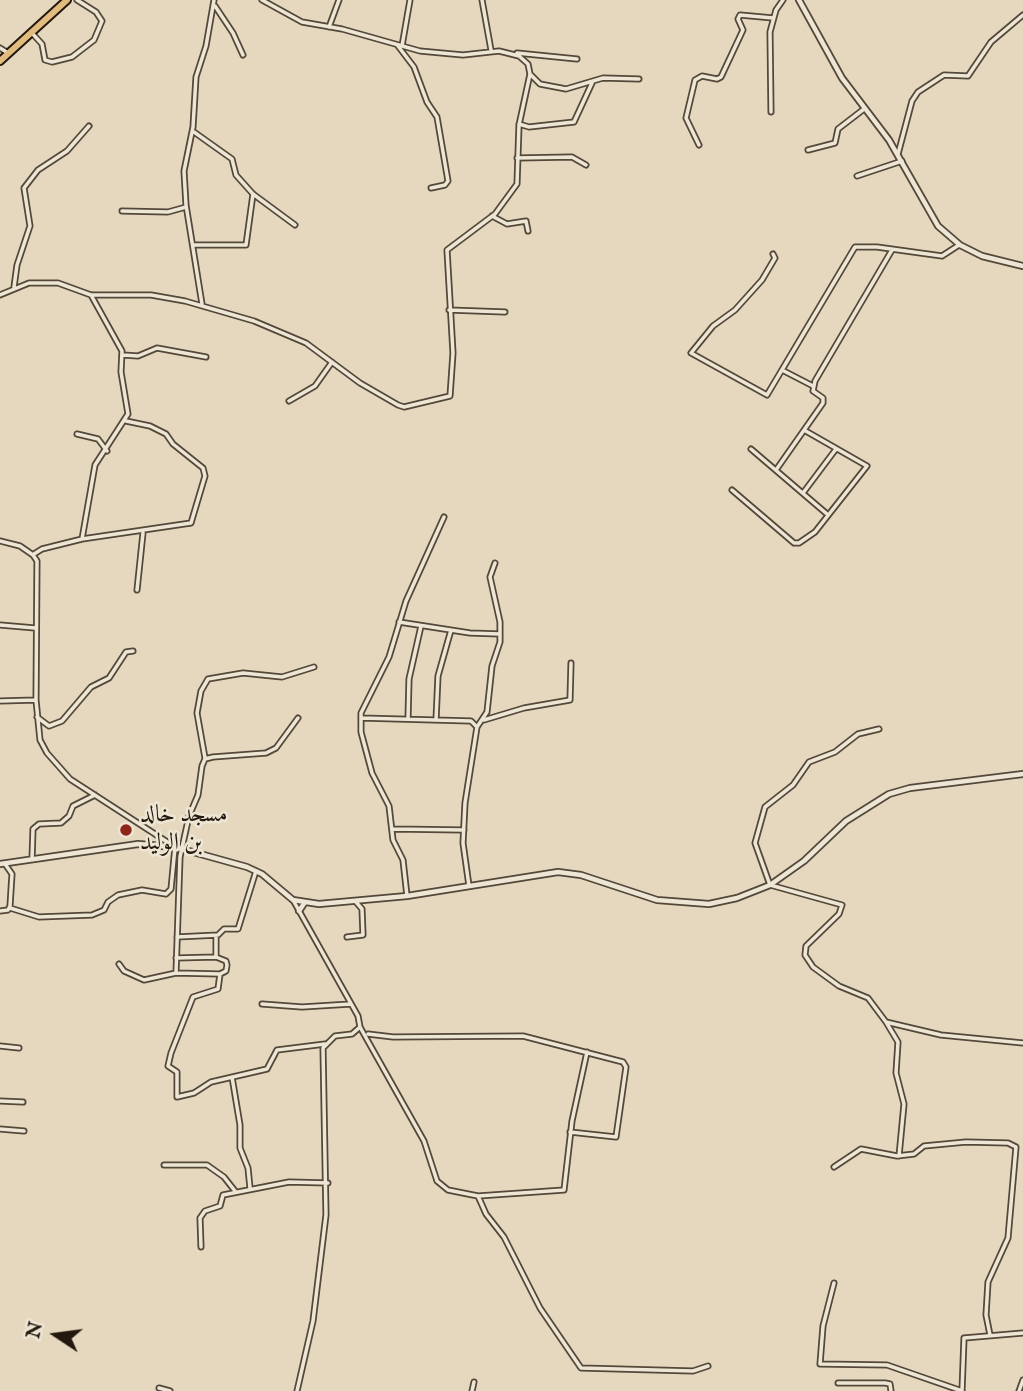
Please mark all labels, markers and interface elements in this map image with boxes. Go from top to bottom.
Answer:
place label: مسجد خالد بن الوليد [140,802,227,858]
marker: مسجد خالد بن الوليد [118,822,134,838]
north arrow [21,1300,91,1370]
text: N [22,1320,49,1341]

